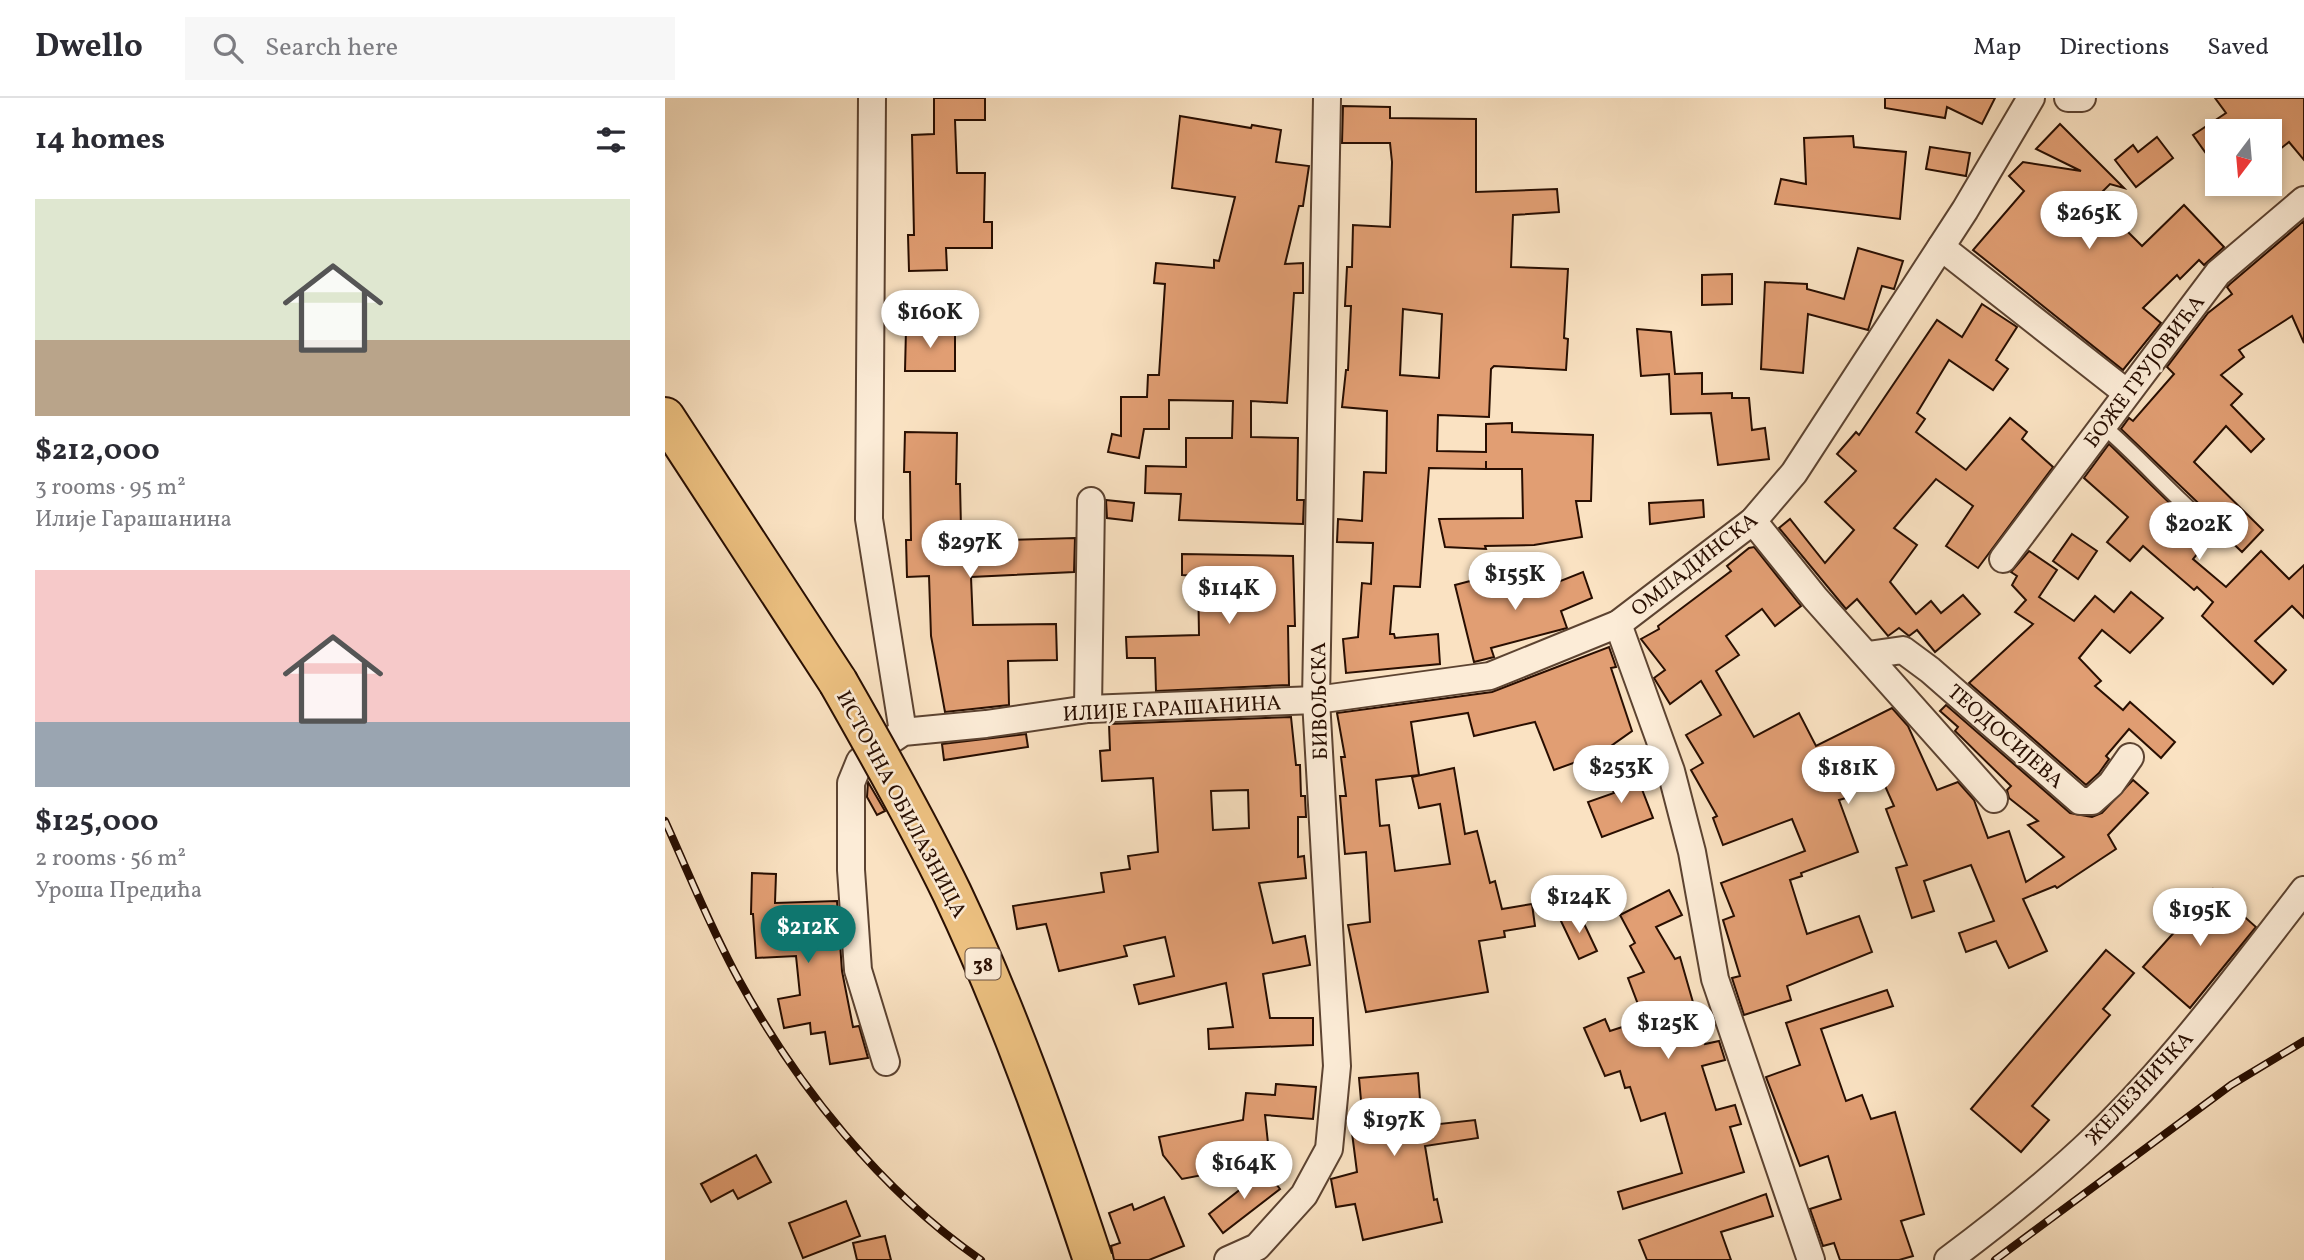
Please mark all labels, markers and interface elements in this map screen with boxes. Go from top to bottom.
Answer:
search box [185,17,675,80]
text: Dwello [35,25,143,71]
icon: search [209,29,247,67]
text: Search here [265,30,398,66]
text: Map [1973,31,2021,65]
text: Directions [2059,31,2169,65]
text: Saved [2207,31,2269,65]
text: 14 homes [35,119,165,161]
north arrow [2205,119,2282,196]
map controls [2205,119,2282,196]
icon: filters [592,121,630,159]
pin: $265K [2040,192,2138,251]
text: $265K [2056,198,2122,230]
icon: home [270,245,396,371]
street label: БОЖЕ ГРУЈОВИЋА [2078,289,2212,454]
pin: $160K [881,290,979,350]
text: $160K [897,297,963,329]
text: $212,000 [35,430,160,472]
text: 3 rooms · 95 m² [35,472,186,504]
pin: $202K [2150,503,2248,562]
text: Илије Гарашанина [35,504,232,536]
street label: ОМЛАДИНСКА [1626,506,1764,624]
text: $202K [2165,509,2233,541]
pin: $297K [921,520,1019,580]
text: $297K [937,527,1003,559]
pin: $155K [1466,552,1564,612]
text: $155K [1485,559,1545,591]
pin: $114K [1180,566,1278,626]
text: $114K [1198,573,1260,605]
icon: home [270,616,396,742]
street label: БИВОЉСКА [1305,641,1336,760]
street label: ТЕОДОСИЈЕВА [1940,678,2070,796]
street label: ИСТОЧНА ОБИЛАЗНИЦА [828,686,973,924]
street label: ИЛИЈЕ ГАРАШАНИНА [1062,689,1282,730]
pin: $253K [1572,746,1670,805]
pin: $181K [1799,746,1897,806]
text: $253K [1589,752,1653,784]
text: $181K [1818,753,1878,785]
text: $125,000 [35,801,159,843]
text: 2 rooms · 56 m² [35,843,186,875]
text: Уроша Предића [35,875,202,907]
pin: $124K [1530,876,1628,935]
text: $124K [1547,882,1611,914]
pin: $195K [2151,888,2249,948]
text: $195K [2169,895,2231,927]
pin: $212K [759,906,857,965]
text: $212K [777,912,839,944]
road number: 38 [965,948,1001,979]
pin: $125K [1619,1002,1717,1061]
text: $125K [1637,1008,1699,1040]
street label: ЖЕЛЕЗНИЧКА [2080,1025,2201,1152]
pin: $197K [1345,1098,1443,1158]
text: $197K [1363,1105,1425,1137]
pin: $164K [1195,1142,1293,1201]
text: $164K [1212,1148,1276,1180]

